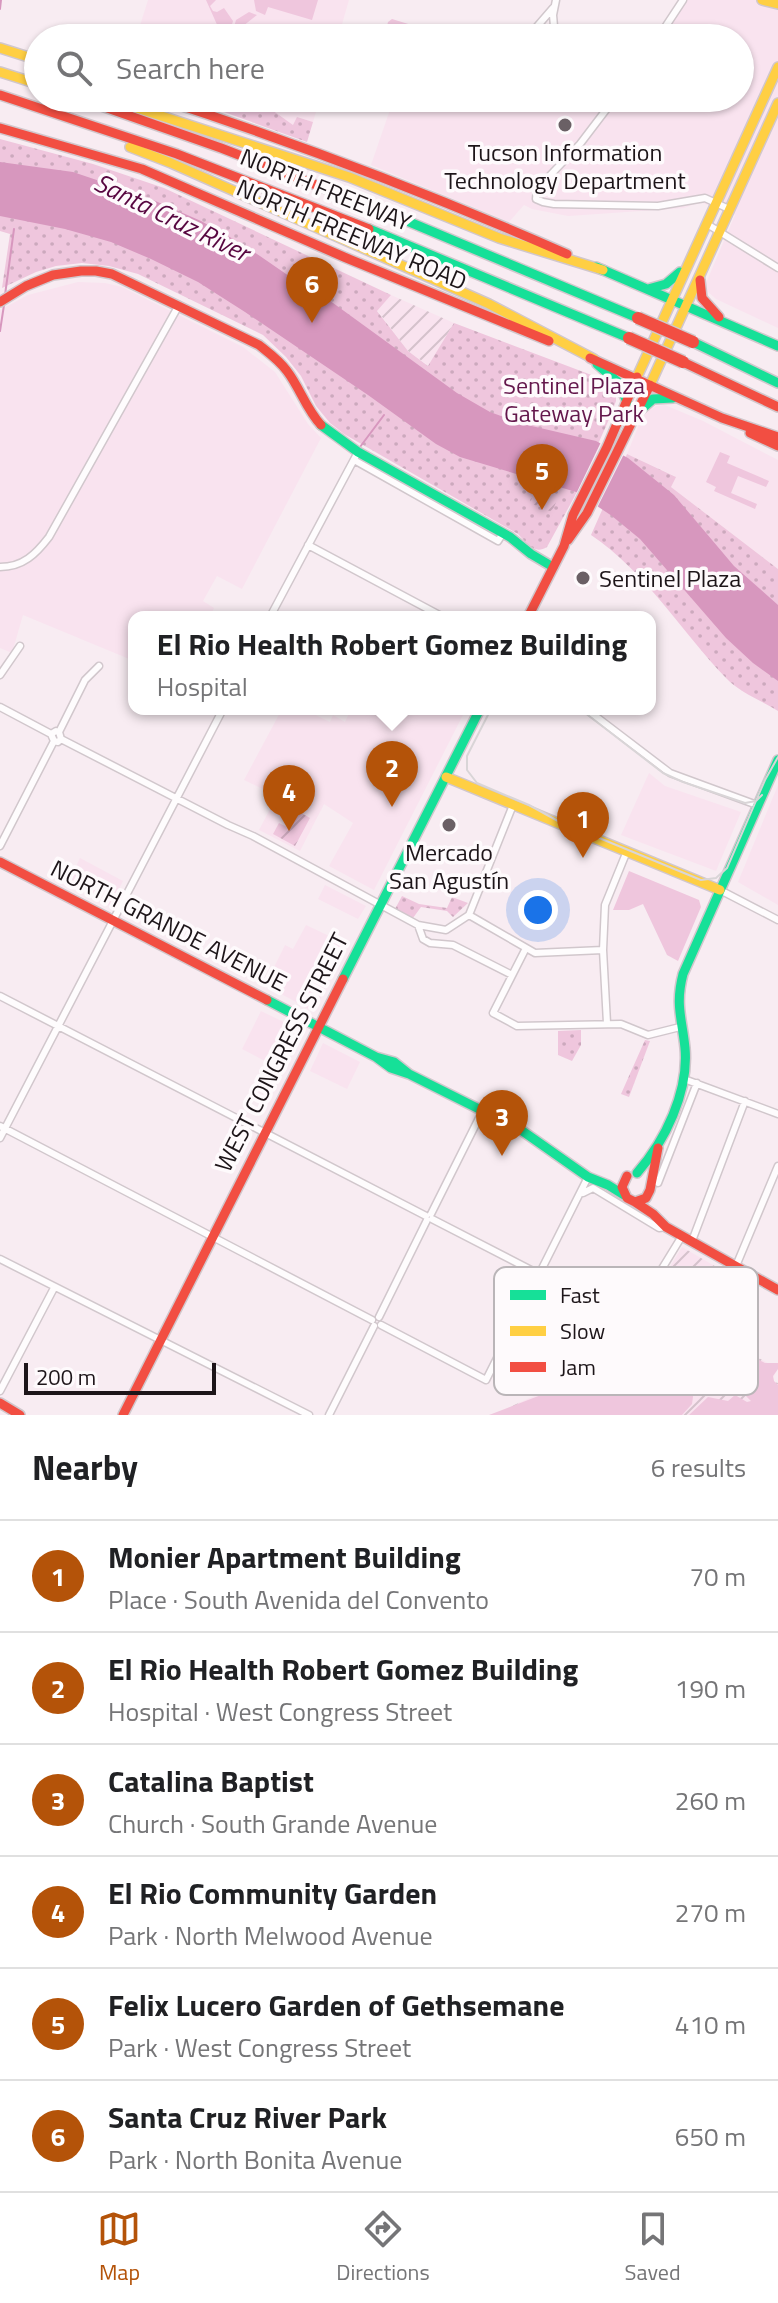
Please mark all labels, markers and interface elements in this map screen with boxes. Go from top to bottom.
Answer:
search box [24,24,754,112]
text: Search here [116,45,265,91]
icon: search [52,46,96,90]
marker: Tucson Information Technology Department [556,116,574,134]
place label: Tucson Information Technology Department [444,134,686,198]
street label: NORTH FREEWAY [235,138,417,240]
water label: Santa Cruz River [88,163,259,273]
street label: NORTH FREEWAY ROAD [231,169,473,299]
pin: 6 [286,257,338,323]
park label: Sentinel Plaza Gateway Park [503,367,645,431]
pin: 5 [516,444,568,510]
place label: Sentinel Plaza [599,560,741,596]
marker: Sentinel Plaza [574,569,592,587]
popup [128,611,656,715]
text: El Rio Health Robert Gomez Building [157,621,627,667]
text: Hospital [157,667,248,706]
pin: 2 [366,741,418,807]
pin: 4 [263,765,315,831]
pin: 1 [557,792,609,858]
marker: Mercado San Agustín [440,816,458,834]
place label: Mercado San Agustín [389,834,509,898]
street label: NORTH GRANDE AVENUE [45,850,293,1000]
your location [518,890,558,930]
street label: WEST CONGRESS STREET [205,926,357,1178]
pin: 3 [476,1090,528,1156]
legend [494,1267,758,1395]
text: Fast [560,1278,600,1312]
text: Slow [560,1314,606,1348]
text: Jam [560,1350,596,1384]
scale bar [24,1359,216,1395]
text: 200 m [36,1360,96,1394]
text: Nearby [32,1441,138,1493]
text: 6 results [651,1448,746,1487]
text: Monier Apartment Building [108,1534,461,1580]
text: 1 [51,1557,65,1596]
text: 70 m [689,1557,746,1596]
text: Place · South Avenida del Convento [108,1580,489,1619]
text: El Rio Health Robert Gomez Building [108,1646,578,1692]
text: 2 [51,1669,65,1708]
text: 190 m [675,1669,746,1708]
text: Hospital · West Congress Street [108,1692,452,1731]
text: Catalina Baptist [108,1758,314,1804]
text: 3 [51,1781,65,1820]
text: 260 m [675,1781,746,1820]
text: Church · South Grande Avenue [108,1804,437,1843]
text: El Rio Community Garden [108,1870,437,1916]
text: 4 [51,1893,65,1932]
text: 270 m [675,1893,746,1932]
text: Park · North Melwood Avenue [108,1916,433,1955]
text: Felix Lucero Garden of Gethsemane [108,1982,564,2028]
text: 5 [51,2005,65,2044]
text: 410 m [675,2005,746,2044]
text: Park · West Congress Street [108,2028,411,2067]
text: Santa Cruz River Park [108,2094,387,2140]
text: 6 [51,2117,65,2156]
text: 650 m [675,2117,746,2156]
text: Park · North Bonita Avenue [108,2140,402,2179]
tab: Map [97,2207,141,2289]
tab: Directions [336,2207,430,2289]
tab: Saved [625,2207,681,2289]

